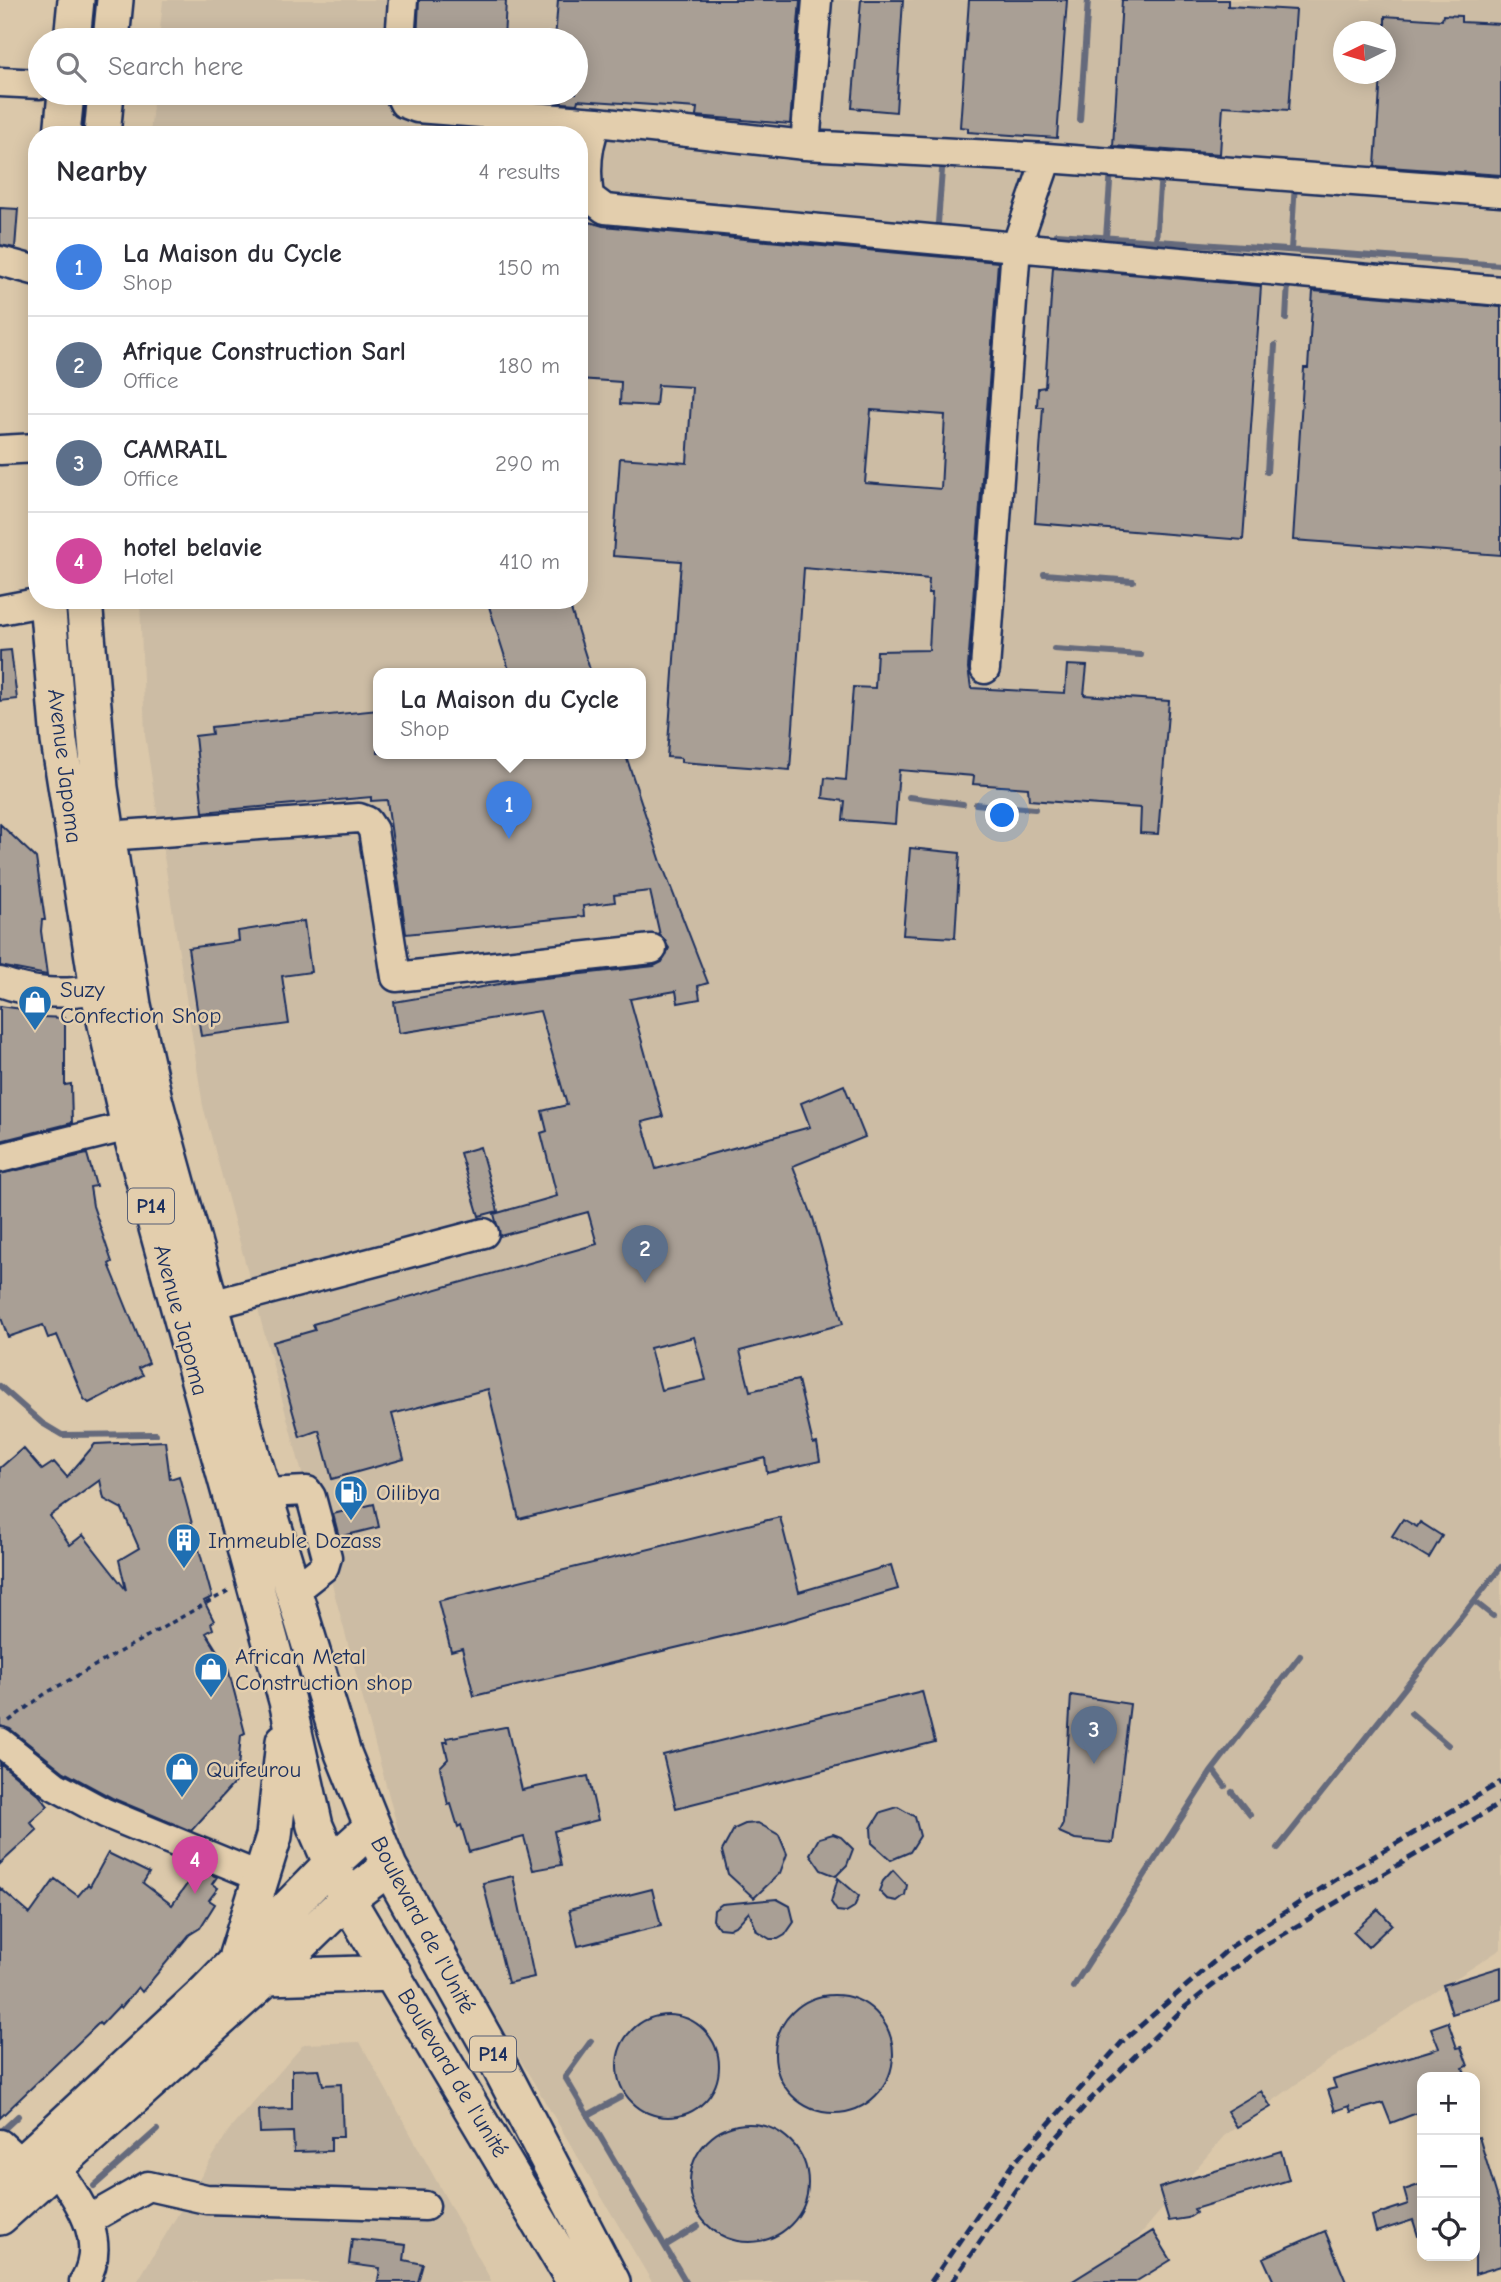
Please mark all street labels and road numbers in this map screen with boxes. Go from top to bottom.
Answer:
street label: Avenue Japoma [42,687,88,845]
road number: P14 [128,1188,174,1224]
street label: Avenue Japoma [148,1241,214,1399]
street label: Boulevard de l'Unité [365,1832,481,2018]
street label: Boulevard de l'unité [392,1984,514,2162]
road number: P14 [470,2036,516,2072]

